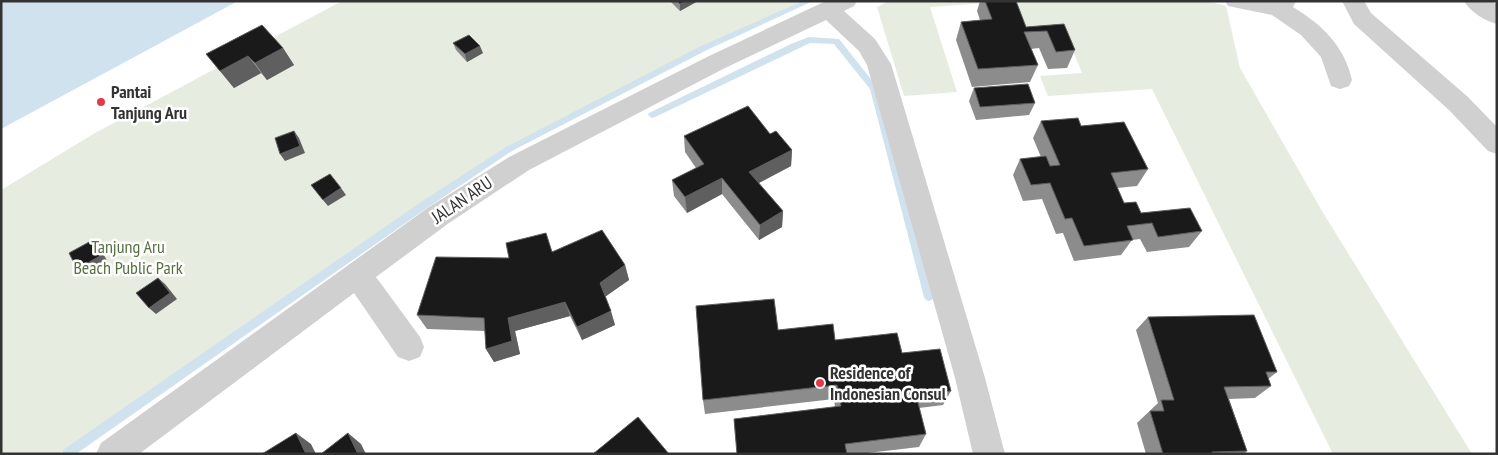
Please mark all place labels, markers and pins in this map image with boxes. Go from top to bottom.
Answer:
place label: Pantai Tanjung Aru [111,80,187,124]
marker: Pantai Tanjung Aru [95,96,107,108]
place label: Residence of Indonesian Consul [830,361,947,405]
marker: Residence of Indonesian Consul [814,377,826,389]

